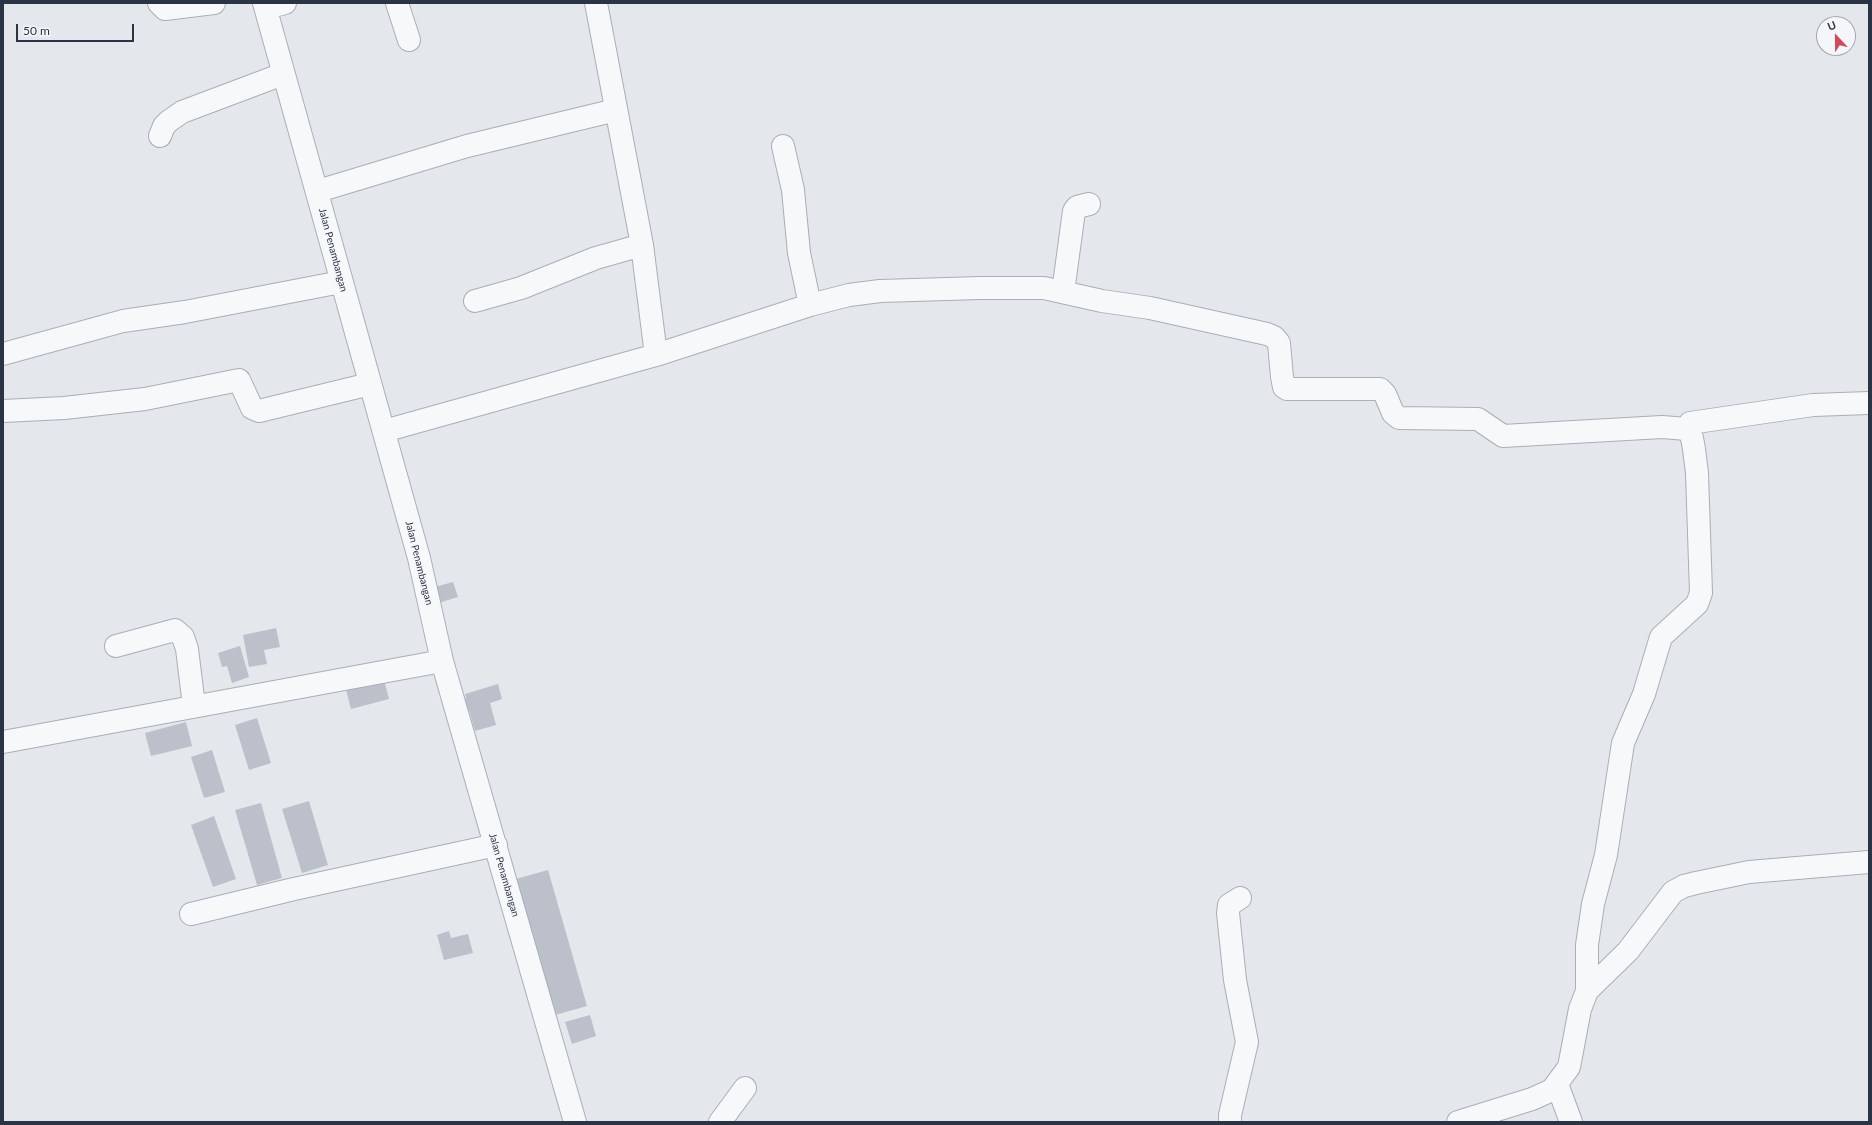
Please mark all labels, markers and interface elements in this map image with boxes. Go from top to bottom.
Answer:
scale bar [18,16,136,42]
north arrow [1816,16,1856,56]
text: U [1825,18,1838,33]
text: 50 m [23,23,50,38]
street label: Jalan Penambangan [316,207,350,293]
street label: Jalan Penambangan [403,520,435,606]
street label: Jalan Penambangan [486,832,522,918]

